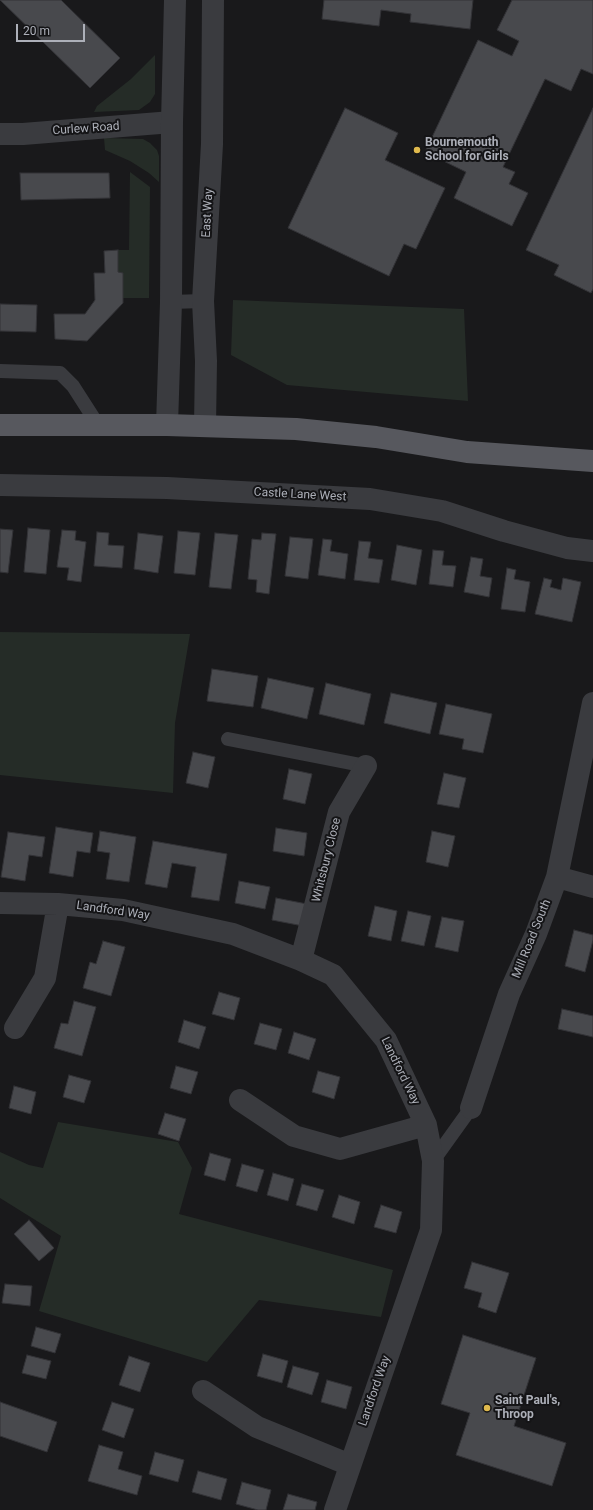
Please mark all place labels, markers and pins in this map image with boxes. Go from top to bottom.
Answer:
place label: Bournemouth School for Girls [425,136,509,164]
marker: Bournemouth School for Girls [412,145,422,155]
place label: Saint Paul's, Throop [495,1394,560,1422]
marker: Saint Paul's, Throop [482,1403,492,1413]

